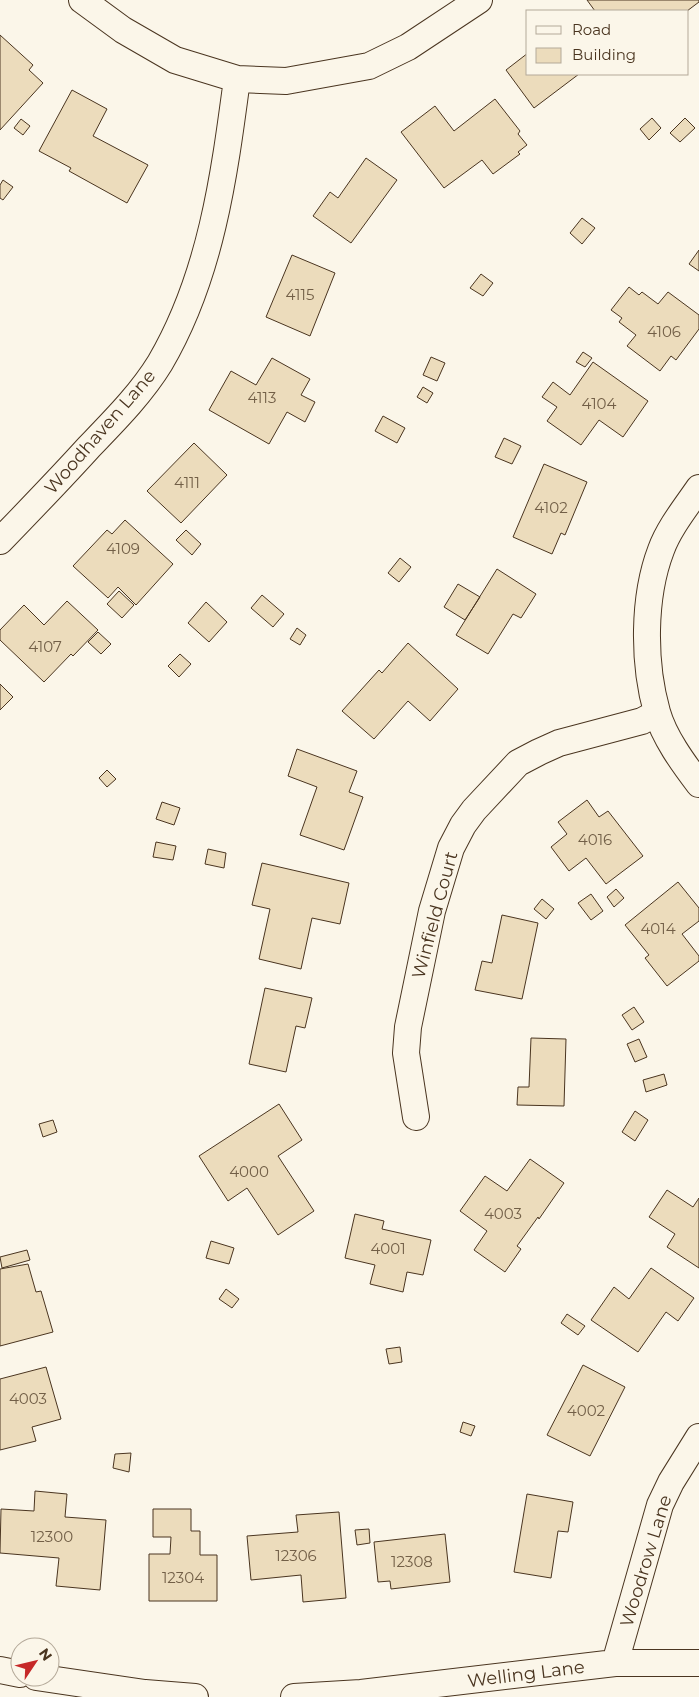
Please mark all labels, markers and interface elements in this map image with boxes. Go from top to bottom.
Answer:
legend [526,10,689,75]
text: Road [572,20,611,39]
text: Building [572,45,636,64]
house number: 4115 [286,285,314,304]
house number: 4106 [647,322,681,341]
street label: Woodhaven Lane [40,365,160,499]
house number: 4113 [248,388,276,407]
house number: 4104 [582,394,616,413]
house number: 4111 [174,473,200,492]
house number: 4102 [534,498,568,517]
house number: 4109 [106,539,140,558]
house number: 4107 [28,637,62,656]
house number: 4016 [578,830,612,849]
street label: Winfield Court [407,849,463,981]
house number: 4014 [640,919,676,938]
house number: 4000 [229,1162,269,1181]
house number: 4003 [484,1204,522,1223]
house number: 4001 [370,1239,406,1258]
house number: 4003 [9,1389,47,1408]
house number: 4002 [567,1401,605,1420]
street label: Woodrow Lane [616,1492,677,1630]
house number: 12300 [31,1527,73,1546]
house number: 12306 [275,1546,317,1565]
house number: 12308 [391,1552,433,1571]
house number: 12304 [162,1568,204,1587]
north arrow [10,1637,60,1687]
text: N [35,1645,56,1664]
street label: Welling Lane [466,1656,586,1692]

